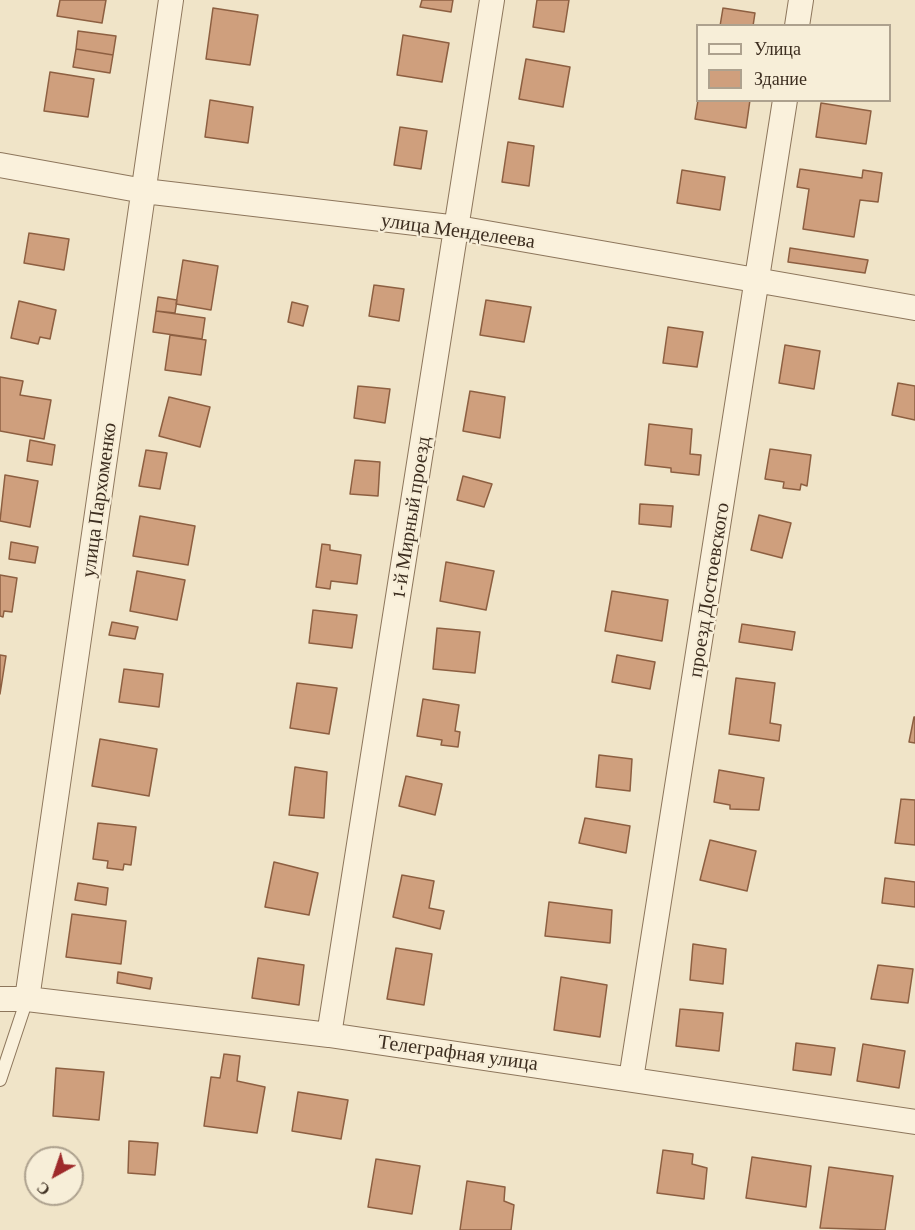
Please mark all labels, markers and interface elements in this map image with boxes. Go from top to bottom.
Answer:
legend [696,24,891,102]
text: Улица [754,39,801,59]
text: Здание [754,69,807,89]
street label: улица Менделеева [380,208,536,254]
street label: улица Пархоменко [76,421,122,579]
street label: 1-й Мирный проезд [386,435,436,599]
street label: проезд Достоевского [683,501,735,679]
street label: Телеграфная улица [377,1030,539,1076]
north arrow [24,1146,84,1206]
text: С [34,1178,53,1199]

